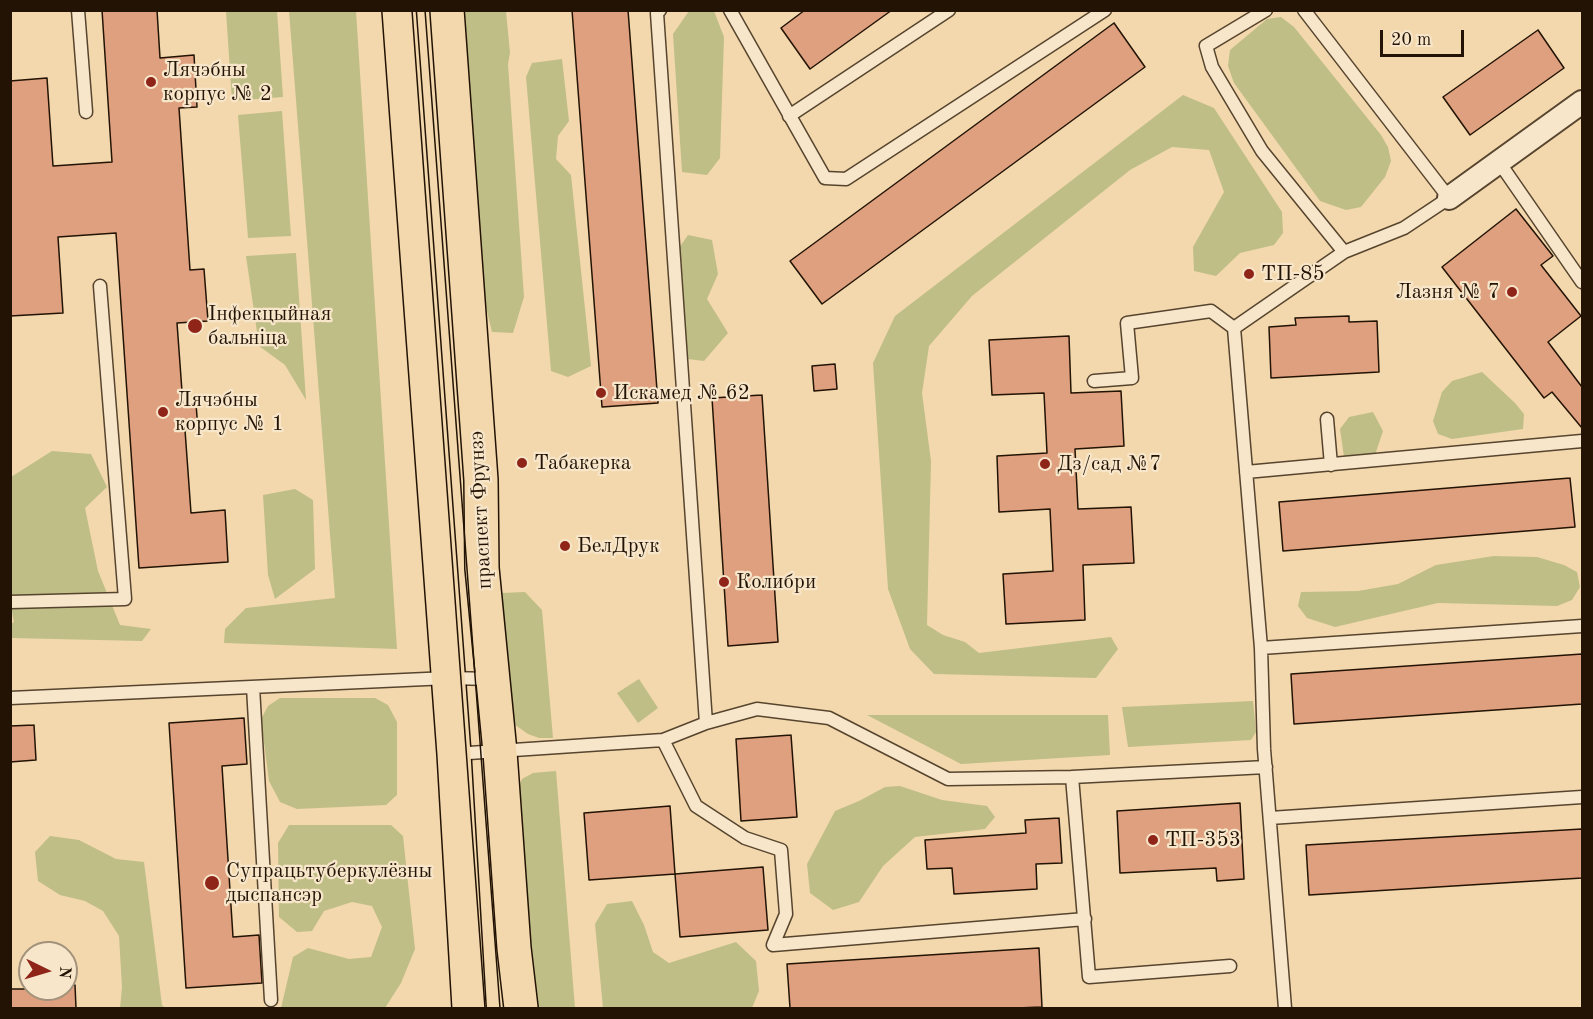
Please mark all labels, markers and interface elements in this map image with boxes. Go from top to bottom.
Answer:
scale bar [1383,18,1467,56]
text: 20 m [1391,31,1431,49]
place label: Лячэбны корпус № 2 [163,57,272,107]
marker: Лячэбны корпус № 2 [144,75,158,89]
place label: ТП-85 [1261,261,1325,287]
marker: ТП-85 [1242,267,1256,281]
place label: Лазня № 7 [1395,279,1500,305]
marker: Лазня № 7 [1505,285,1519,299]
place label: Інфекцыйная бальніца [208,301,331,351]
marker: Інфекцыйная бальніца [186,317,204,335]
place label: Искамед № 62 [613,380,750,406]
marker: Искамед № 62 [594,386,608,400]
place label: Лячэбны корпус № 1 [175,387,284,437]
marker: Лячэбны корпус № 1 [156,405,170,419]
street label: праспект Фрунзэ [464,430,498,590]
place label: Табакерка [534,450,631,476]
place label: Дз/сад №7 [1057,451,1161,477]
marker: Табакерка [515,456,529,470]
marker: Дз/сад №7 [1038,457,1052,471]
place label: БелДрук [577,533,660,559]
marker: БелДрук [558,539,572,553]
place label: Колибри [736,569,816,595]
marker: Колибри [717,575,731,589]
place label: ТП-353 [1165,827,1241,853]
marker: ТП-353 [1146,833,1160,847]
place label: Супрацьтуберкулёзны дыспансэр [226,858,432,908]
marker: Супрацьтуберкулёзны дыспансэр [203,874,221,892]
north arrow [18,941,78,1001]
text: N [55,966,72,979]

